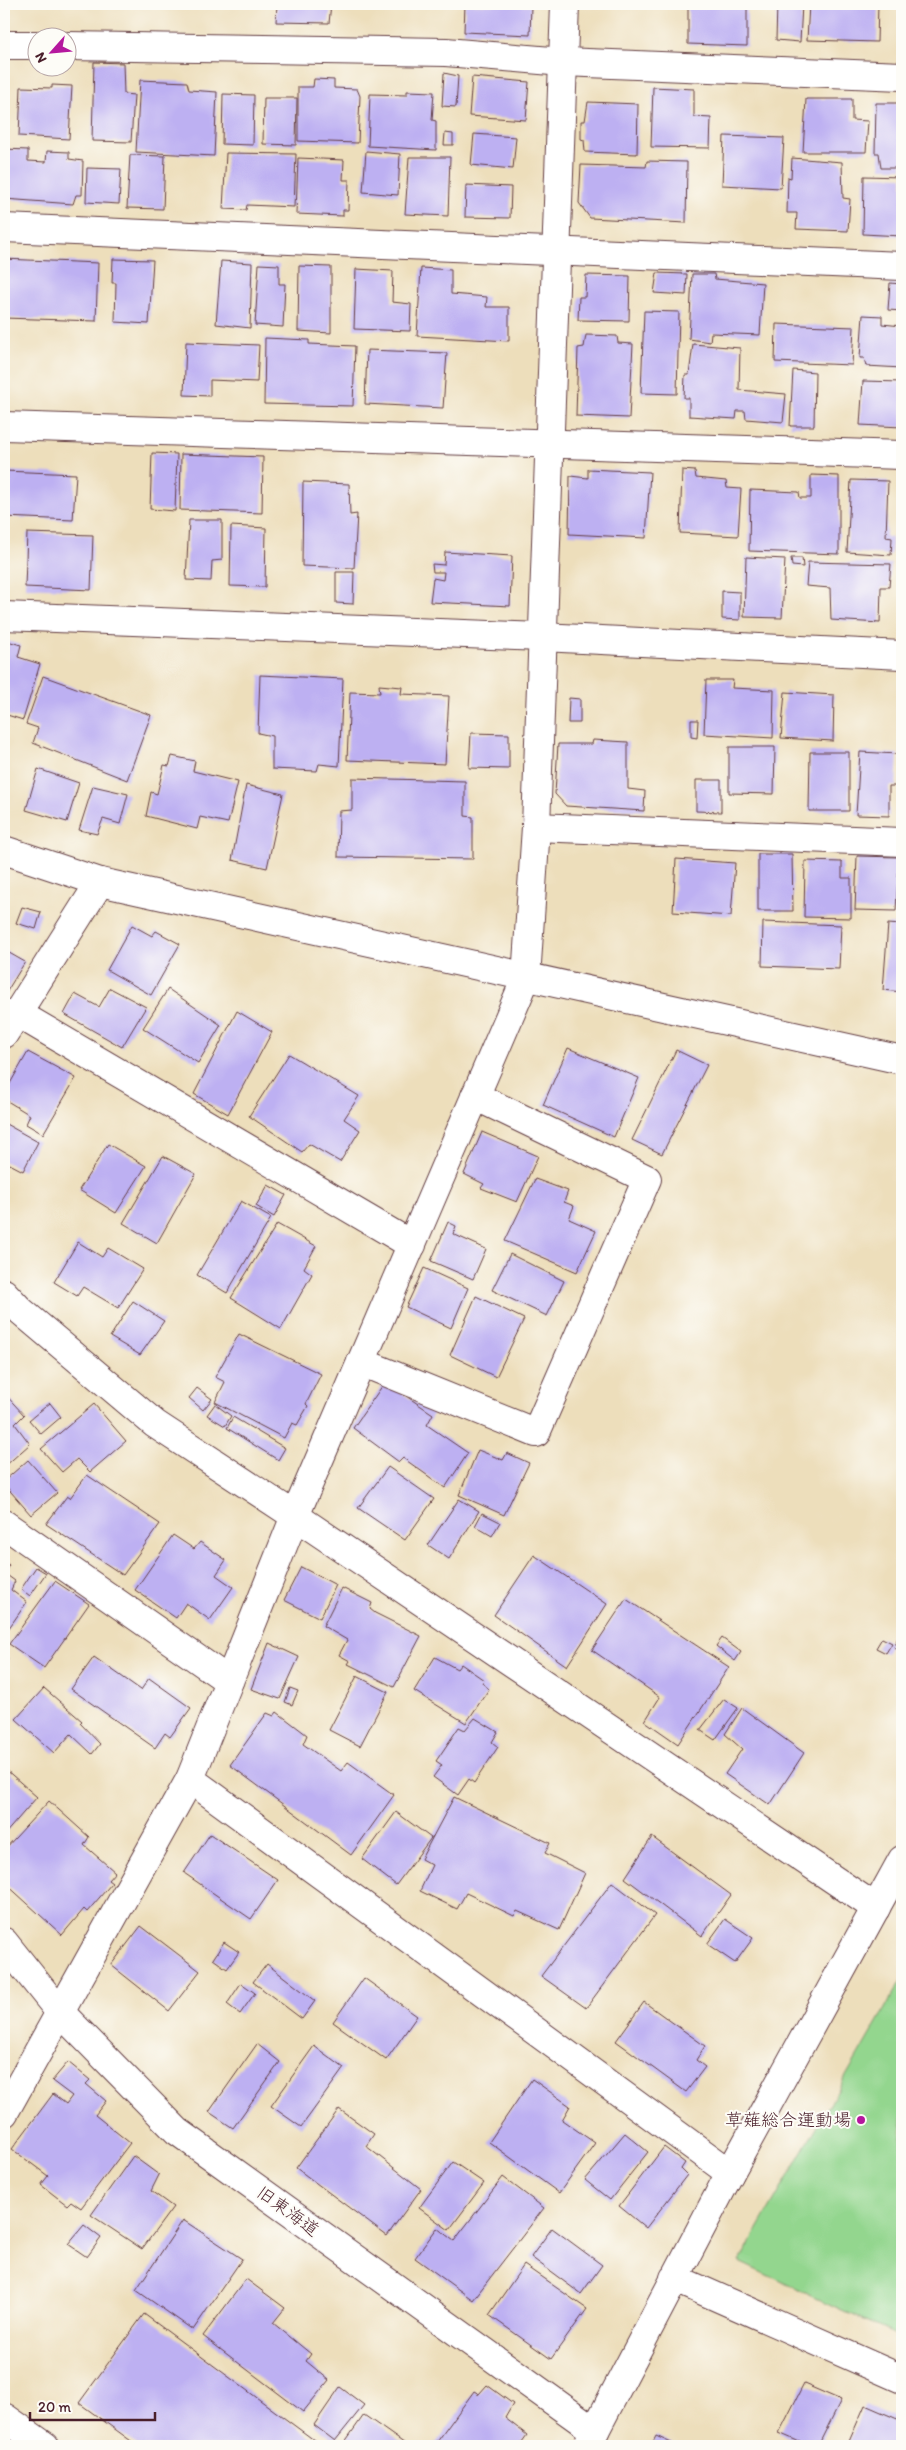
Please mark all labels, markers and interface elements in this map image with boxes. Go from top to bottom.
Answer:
north arrow [28,28,78,78]
text: N [31,50,51,66]
place label: 草薙総合運動場 [725,2109,851,2131]
marker: 草薙総合運動場 [855,2114,867,2126]
street label: 旧東海道 [252,2181,324,2241]
scale bar [30,2390,155,2422]
text: 20 m [38,2398,72,2416]

